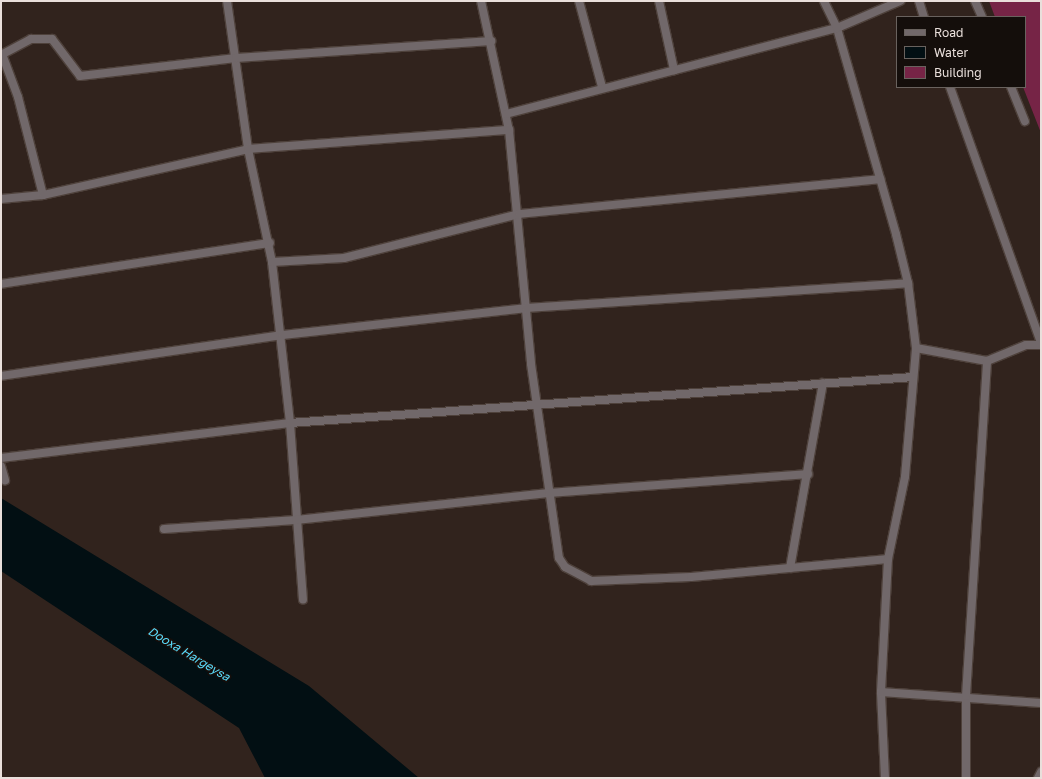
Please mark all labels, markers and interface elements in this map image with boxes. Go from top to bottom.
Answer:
legend [896,16,1026,88]
text: Road [934,25,963,40]
text: Water [934,45,968,60]
text: Building [934,65,982,80]
water label: Dooxa Hargeysa [145,624,233,684]

